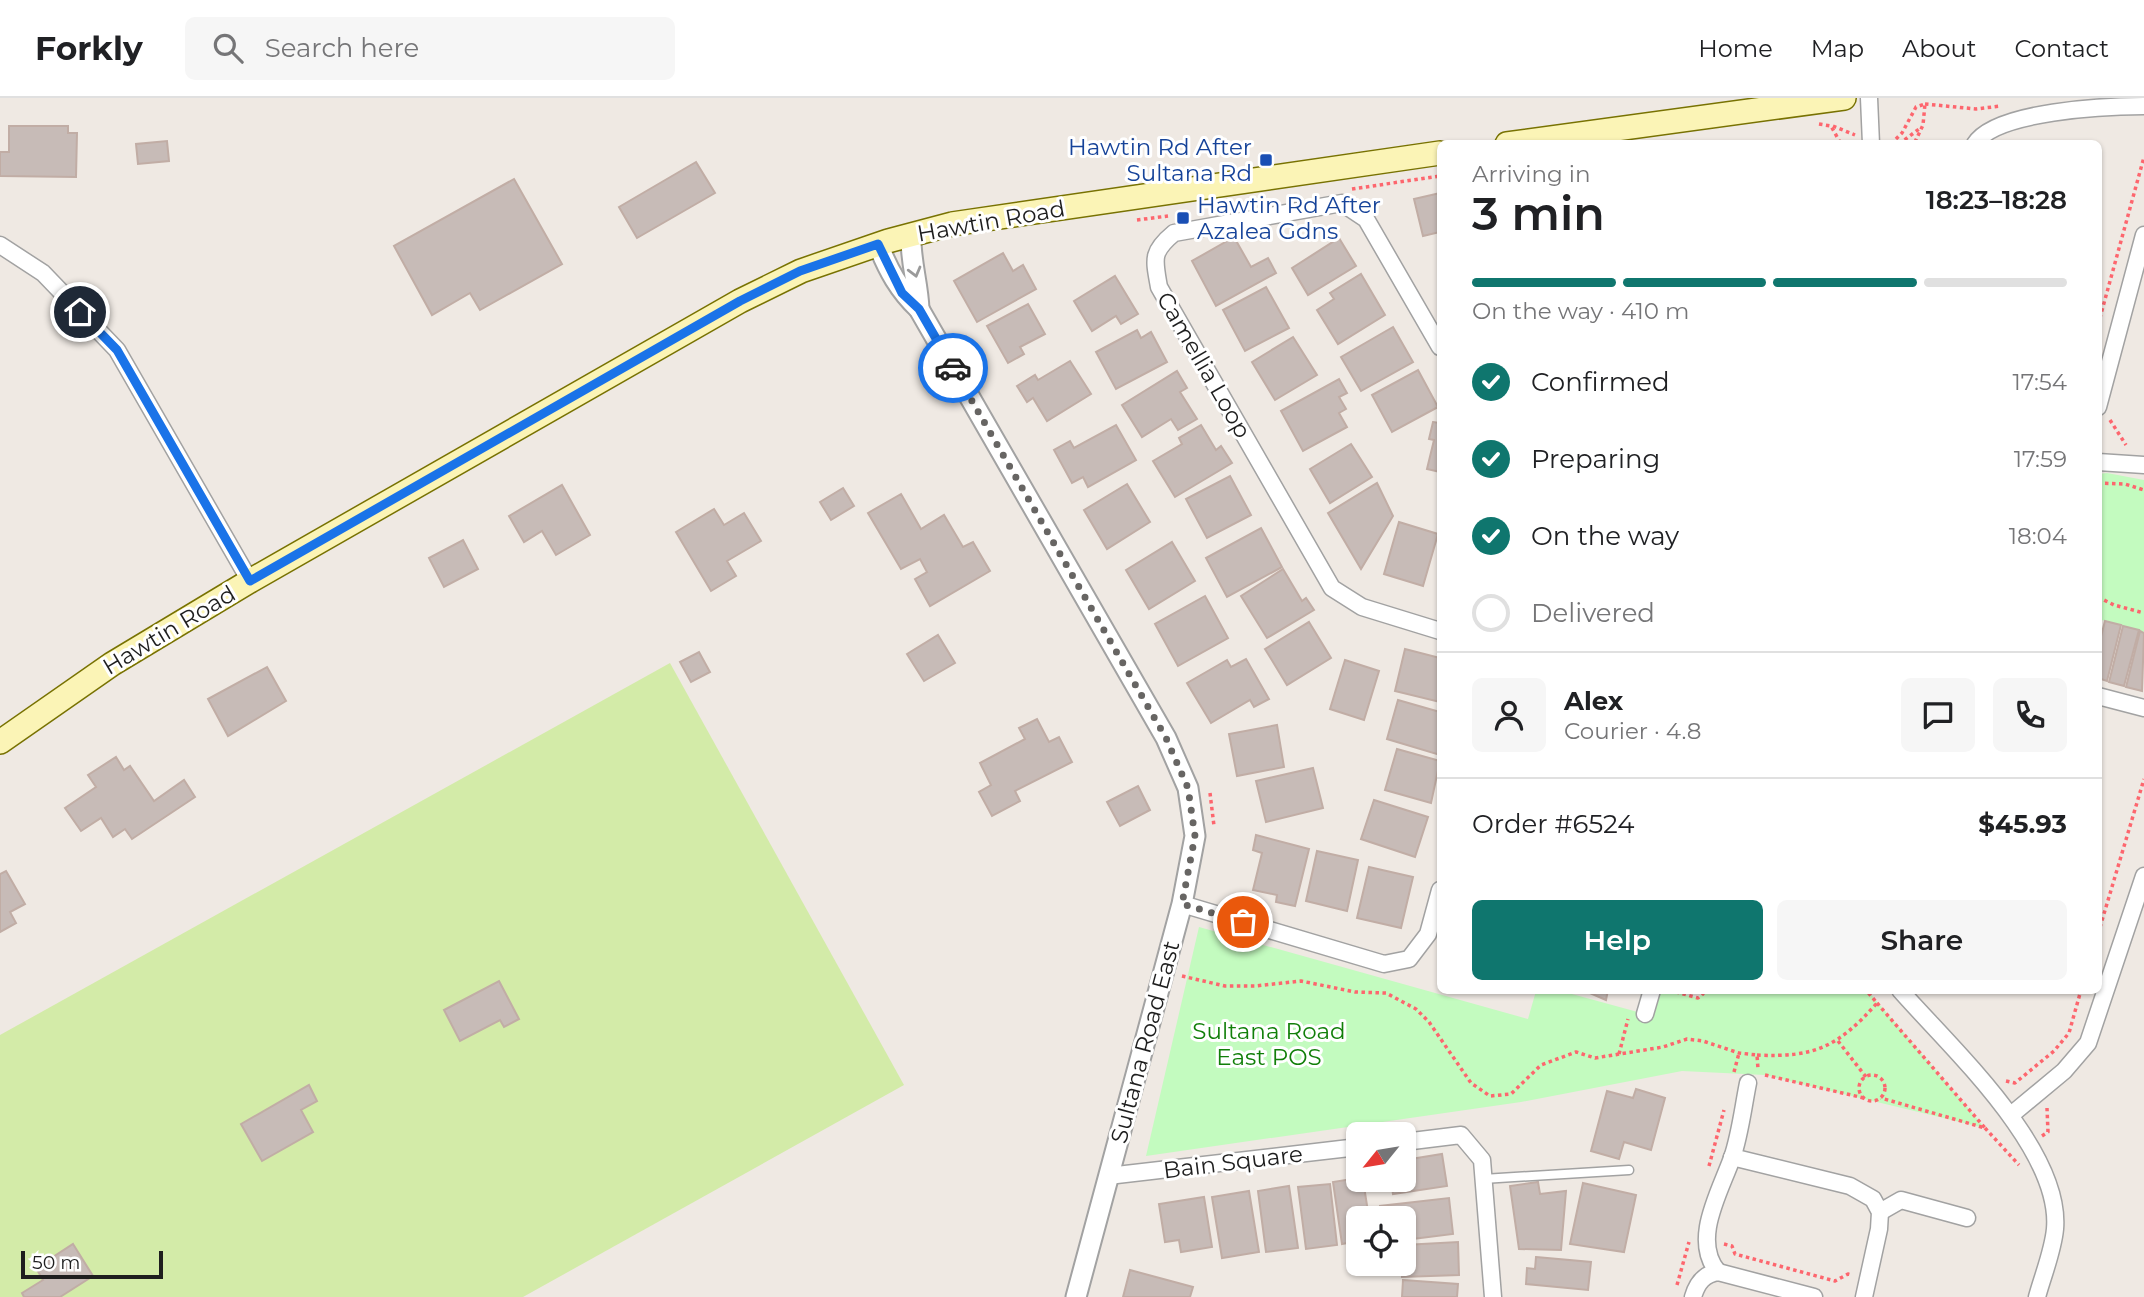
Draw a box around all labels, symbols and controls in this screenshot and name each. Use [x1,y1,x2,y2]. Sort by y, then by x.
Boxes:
search box [185,17,675,80]
text: Forkly [35,28,143,68]
icon: search [209,29,247,67]
text: Search here [265,32,419,64]
text: Home [1698,34,1773,63]
text: Map [1811,34,1864,63]
text: About [1902,34,1976,63]
text: Contact [2014,34,2109,63]
place label: Hawtin Rd After Sultana Rd [1068,133,1252,187]
marker: Hawtin Rd After Sultana Rd [1258,152,1274,168]
text: Arriving in [1472,160,1591,188]
text: 18:23–18:28 [1926,184,2067,216]
text: 3 min [1472,185,1605,242]
place label: Hawtin Rd After Azalea Gdns [1197,191,1381,245]
street label: Hawtin Road [915,194,1067,248]
marker: Hawtin Rd After Azalea Gdns [1175,210,1191,226]
one-way arrow [907,265,921,277]
pin [50,282,110,342]
street label: Camellia Loop [1151,287,1257,443]
icon: home [61,293,99,331]
text: On the way · 410 m [1472,297,1689,325]
courier [918,333,988,403]
icon: car [934,349,972,387]
icon: check [1472,363,1510,401]
text: Confirmed [1531,366,1670,398]
text: 17:54 [2013,368,2067,396]
icon: check [1472,440,1510,478]
text: Preparing [1531,443,1660,475]
text: 17:59 [2014,445,2067,473]
icon: check [1472,517,1510,555]
text: On the way [1531,520,1679,552]
text: 18:04 [2009,522,2067,550]
street label: Hawtin Road [98,579,240,681]
text: Delivered [1531,597,1655,629]
button: person [1472,678,1546,752]
button: chat [1901,678,1975,752]
button: phone [1993,678,2067,752]
text: Alex [1564,685,1623,717]
text: Courier · 4.8 [1564,717,1701,745]
text: Order #6524 [1472,808,1634,840]
text: $45.93 [1978,808,2067,840]
pin [1213,892,1273,952]
button: Help [1472,900,1763,980]
button: Share [1777,900,2067,980]
icon: bag [1224,903,1262,941]
street label: Sultana Road East [1104,938,1186,1146]
park label: Sultana Road East POS [1192,1017,1346,1071]
north arrow [1346,1122,1416,1192]
map controls [1346,1122,1416,1276]
street label: Bain Square [1162,1140,1304,1184]
button: locate [1346,1206,1416,1276]
scale bar [21,1248,163,1280]
text: 50 m [32,1251,80,1274]

